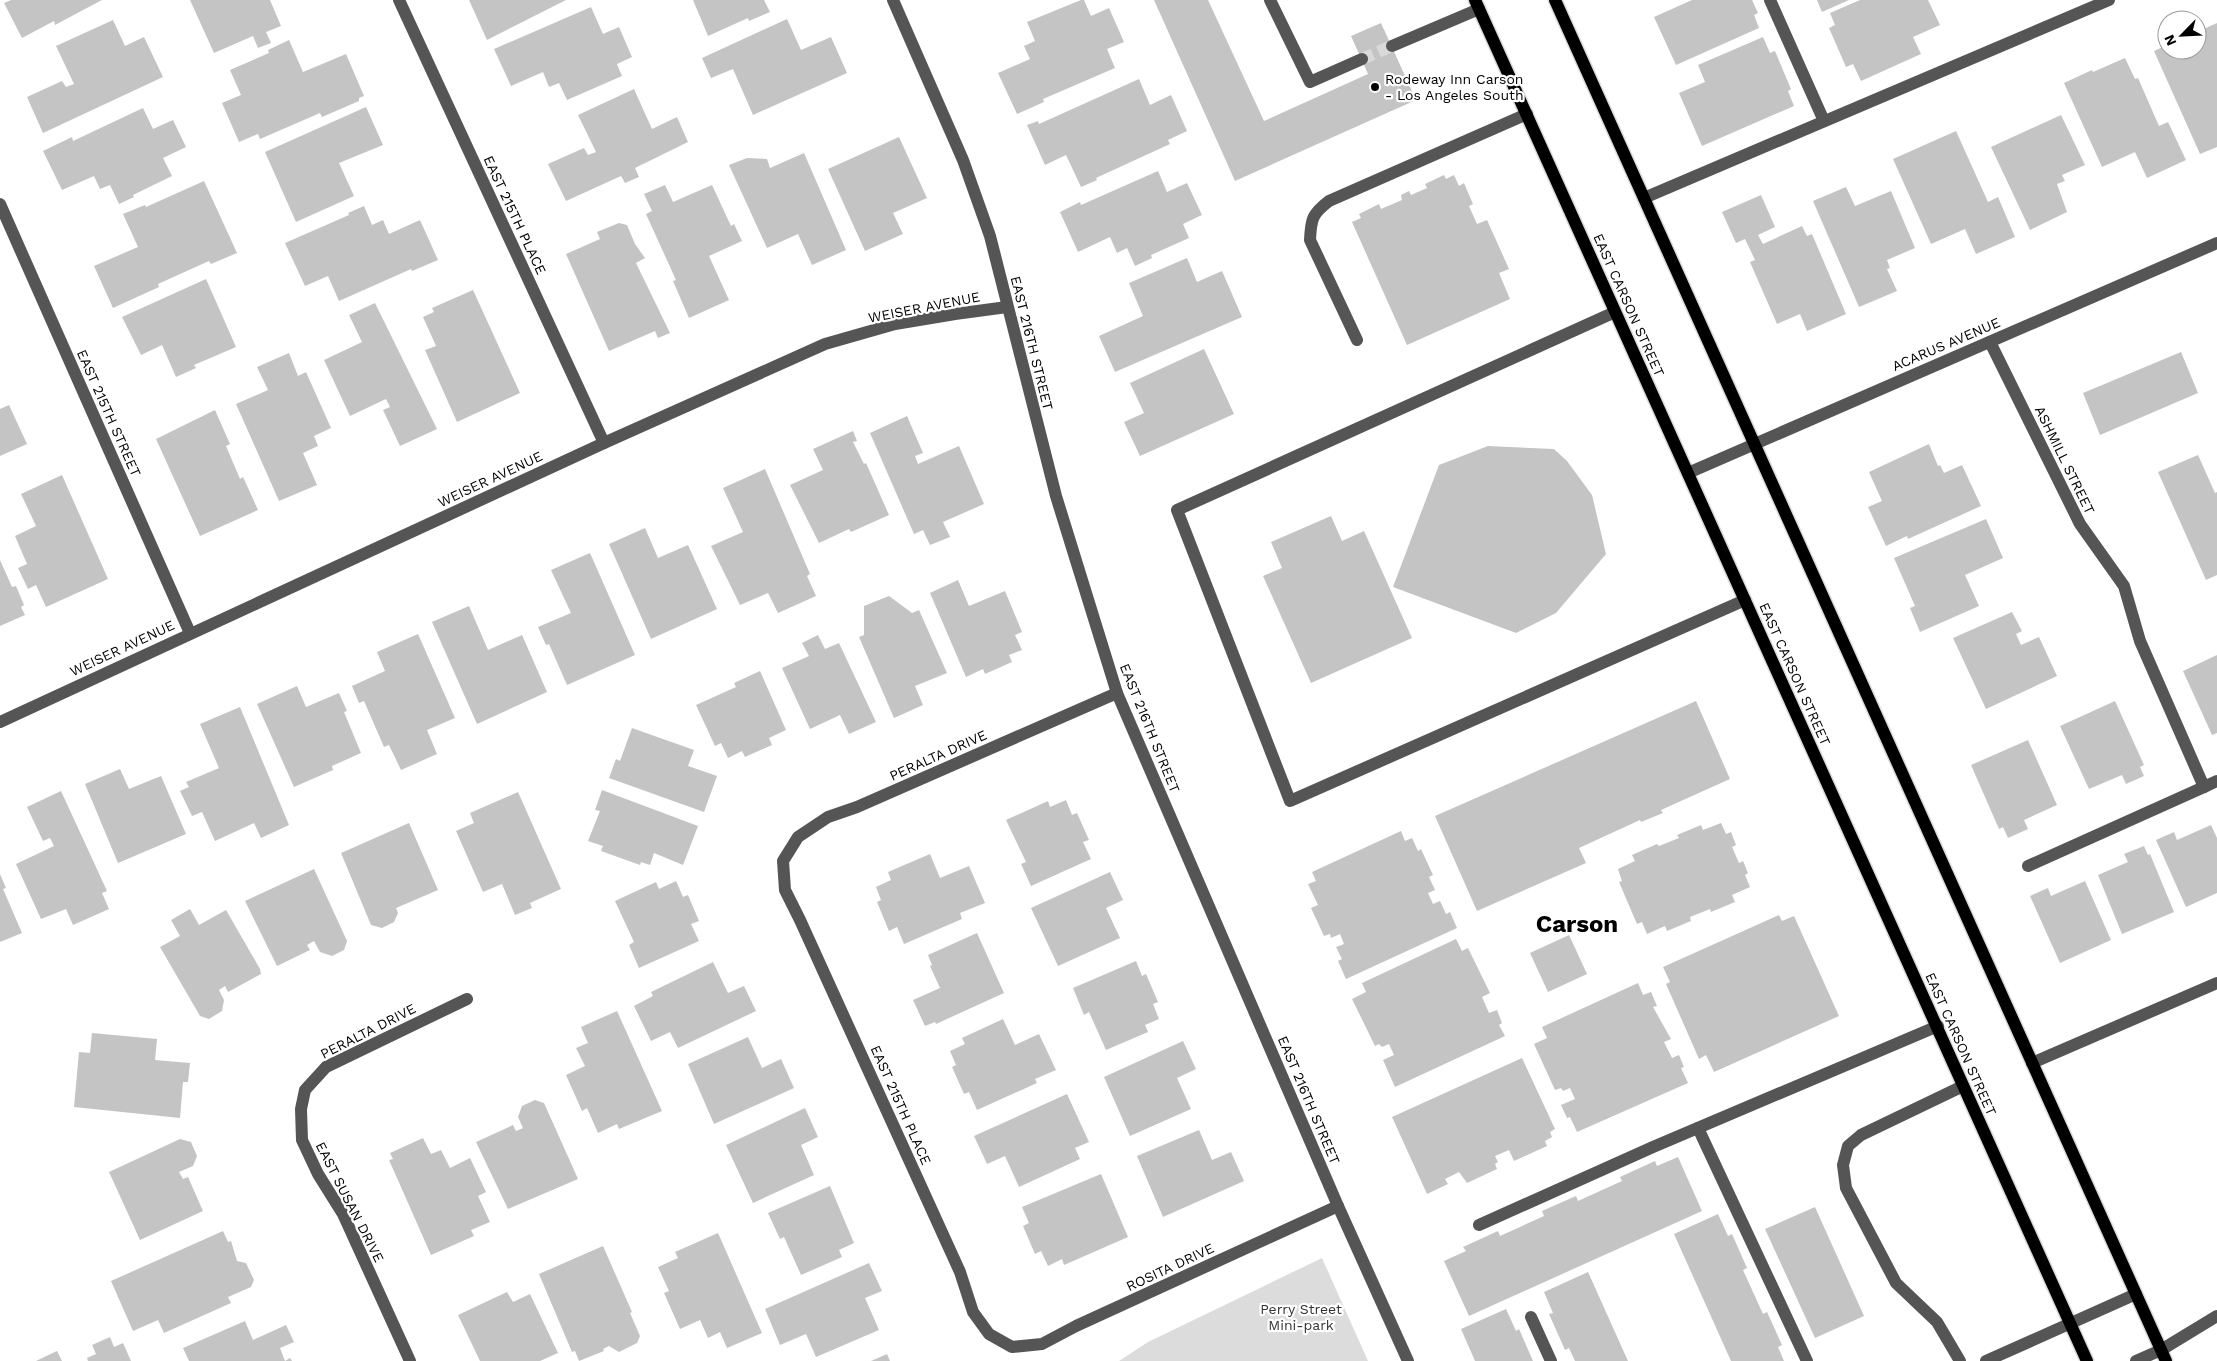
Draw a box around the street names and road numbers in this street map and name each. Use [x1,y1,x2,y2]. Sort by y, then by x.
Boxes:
street label: EAST 215TH PLACE [480,153,550,277]
street label: EAST CARSON STREET [1590,231,1668,379]
street label: EAST 216TH STREET [1008,274,1057,412]
street label: WEISER AVENUE [867,288,981,326]
street label: ACARUS AVENUE [1890,314,2002,374]
street label: EAST 215TH STREET [74,347,144,479]
street label: ASHMILL STREET [2032,403,2098,517]
street label: WEISER AVENUE [435,448,545,510]
street label: EAST CARSON STREET [1756,600,1834,748]
street label: WEISER AVENUE [67,617,177,679]
street label: EAST 216TH STREET [1117,661,1183,795]
street label: PERALTA DRIVE [887,726,989,784]
street label: EAST CARSON STREET [1922,970,2000,1118]
street label: PERALTA DRIVE [318,1000,418,1062]
street label: EAST 216TH STREET [1275,1033,1343,1167]
street label: EAST 215TH PLACE [867,1043,935,1167]
street label: EAST SUSAN DRIVE [313,1139,387,1265]
street label: ROSITA DRIVE [1124,1240,1216,1294]

